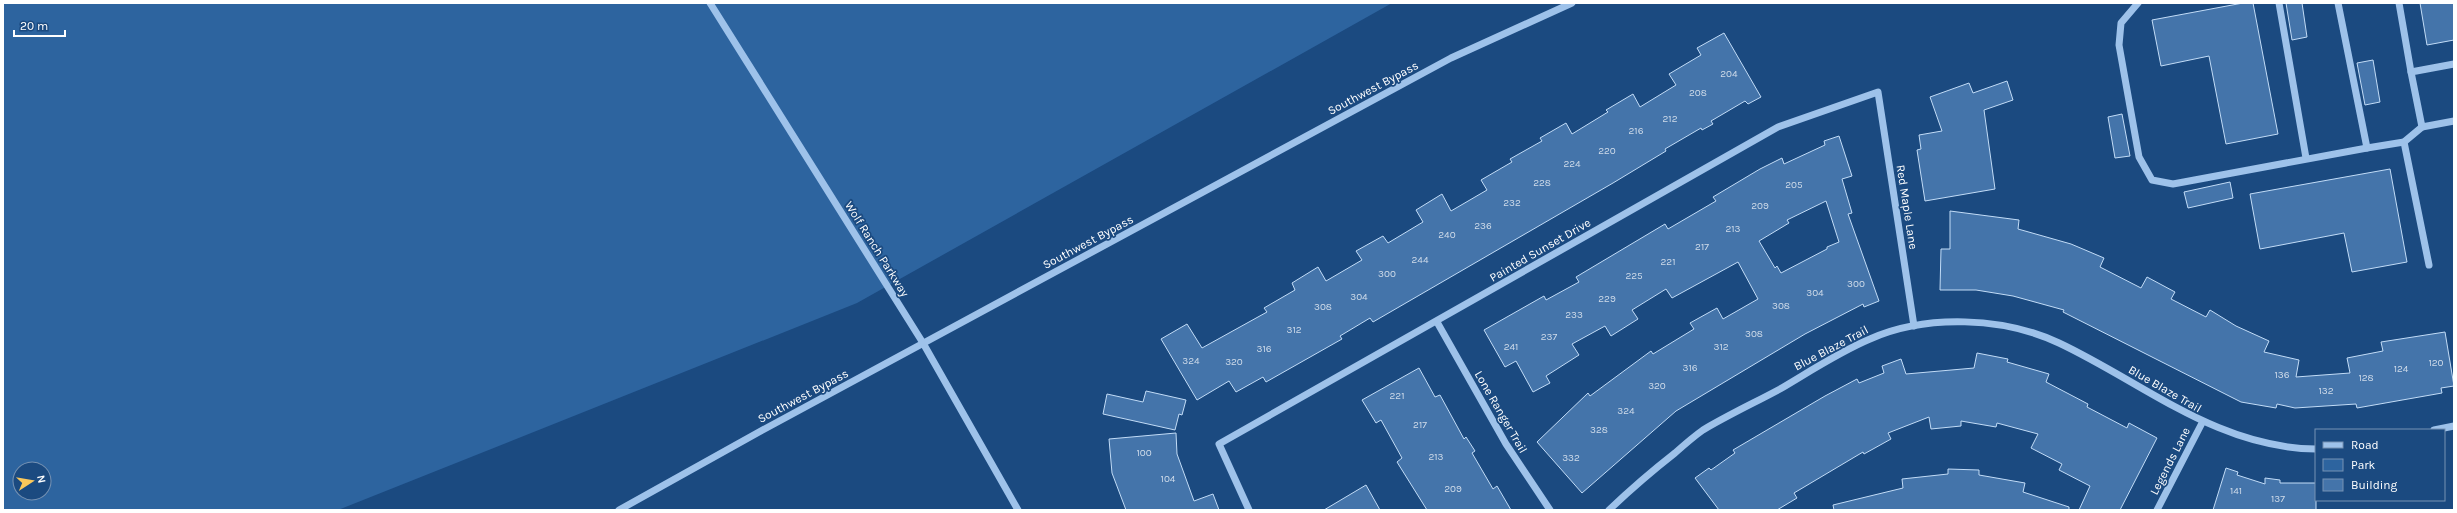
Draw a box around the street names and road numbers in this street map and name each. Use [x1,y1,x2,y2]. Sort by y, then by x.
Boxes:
street label: Southwest Bypass [1325,58,1421,118]
street label: Red Maple Lane [1893,164,1921,250]
street label: Wolf Ranch Parkway [842,199,912,300]
street label: Southwest Bypass [1040,212,1136,272]
street label: Painted Sunset Drive [1487,215,1593,285]
street label: Blue Blaze Trail [1791,323,1871,373]
street label: Blue Blaze Trail [2126,362,2204,416]
street label: Southwest Bypass [755,366,851,426]
street label: Lone Ranger Trail [1472,368,1530,456]
street label: Legends Lane [2147,425,2193,497]

